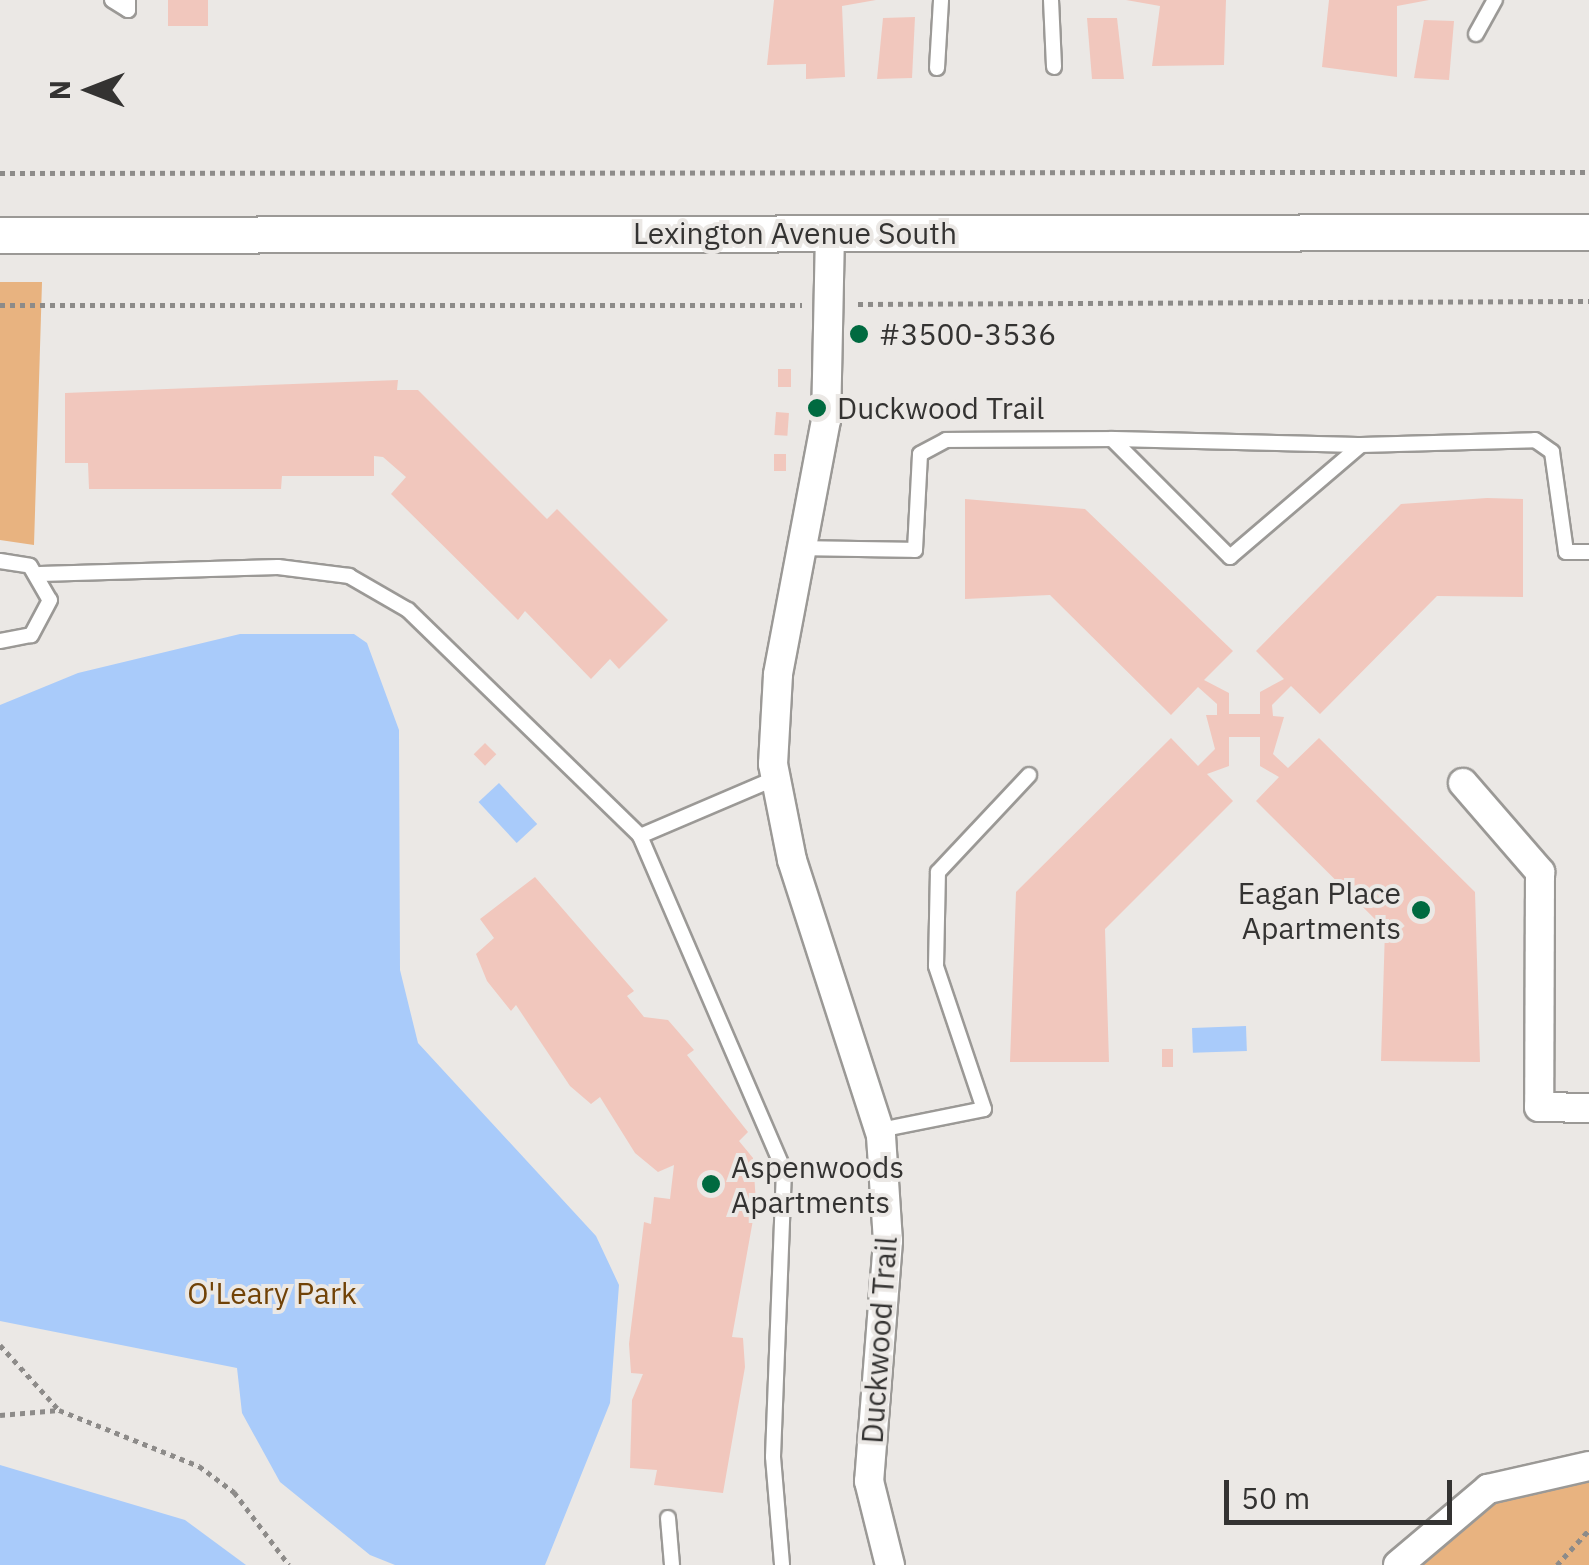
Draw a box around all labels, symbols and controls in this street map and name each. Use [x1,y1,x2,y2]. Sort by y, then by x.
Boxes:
north arrow [40,40,140,140]
text: N [41,80,78,100]
street label: Lexington Avenue South [633,215,957,251]
place label: #3500-3536 [879,316,1056,352]
marker: #3500-3536 [848,323,870,345]
place label: Duckwood Trail [837,390,1044,426]
marker: Duckwood Trail [806,397,828,419]
place label: Eagan Place Apartments [1238,875,1401,946]
marker: Eagan Place Apartments [1410,899,1432,921]
place label: Aspenwoods Apartments [731,1149,904,1220]
marker: Aspenwoods Apartments [700,1173,722,1195]
street label: Duckwood Trail [854,1235,904,1445]
park label: O'Leary Park [187,1275,357,1311]
scale bar [1229,1460,1456,1522]
text: 50 m [1241,1478,1310,1517]

